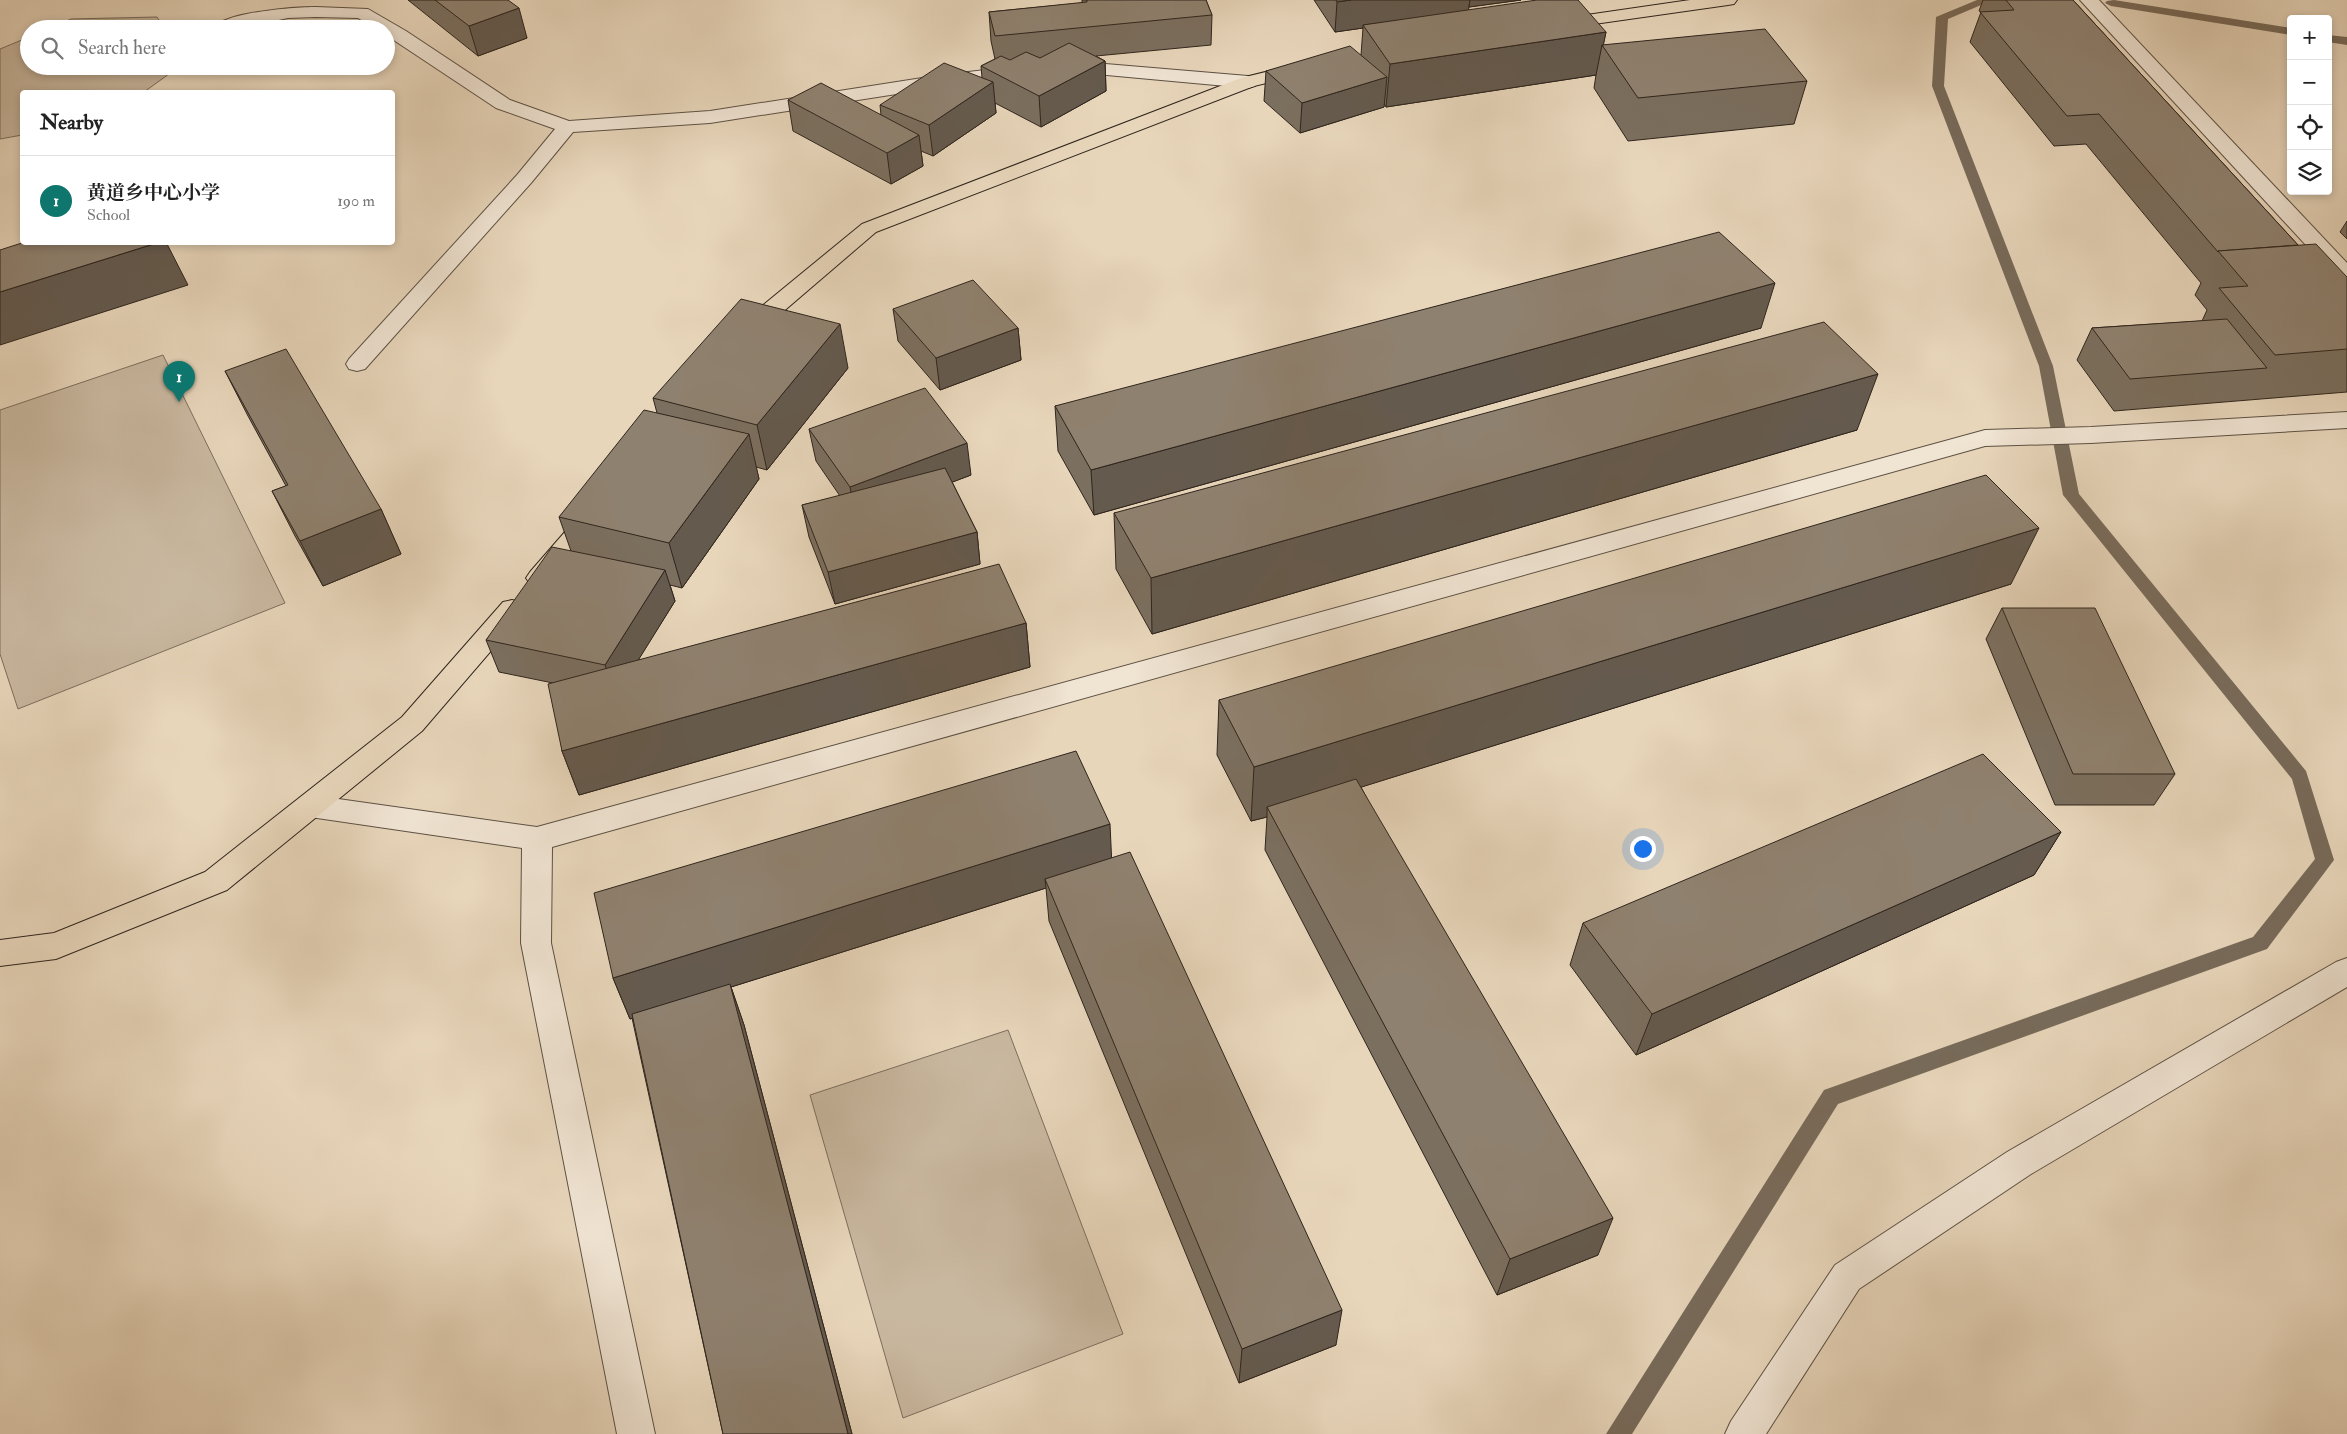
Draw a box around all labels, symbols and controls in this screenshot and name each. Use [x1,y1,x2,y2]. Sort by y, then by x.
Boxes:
map controls [2287,15,2332,195]
button: + [2287,15,2332,60]
search box [20,20,395,75]
icon: search [38,34,66,62]
text: Search here [78,36,166,60]
button: − [2287,60,2332,105]
button: locate [2287,105,2332,150]
text: Nearby [40,109,103,136]
button: layers [2287,150,2332,195]
text: 黄道乡中心小学 [87,181,220,205]
text: 1 [53,191,59,211]
text: 190 m [337,191,375,211]
text: School [87,205,130,225]
pin: 1 [163,361,195,402]
your location [1630,836,1656,862]

